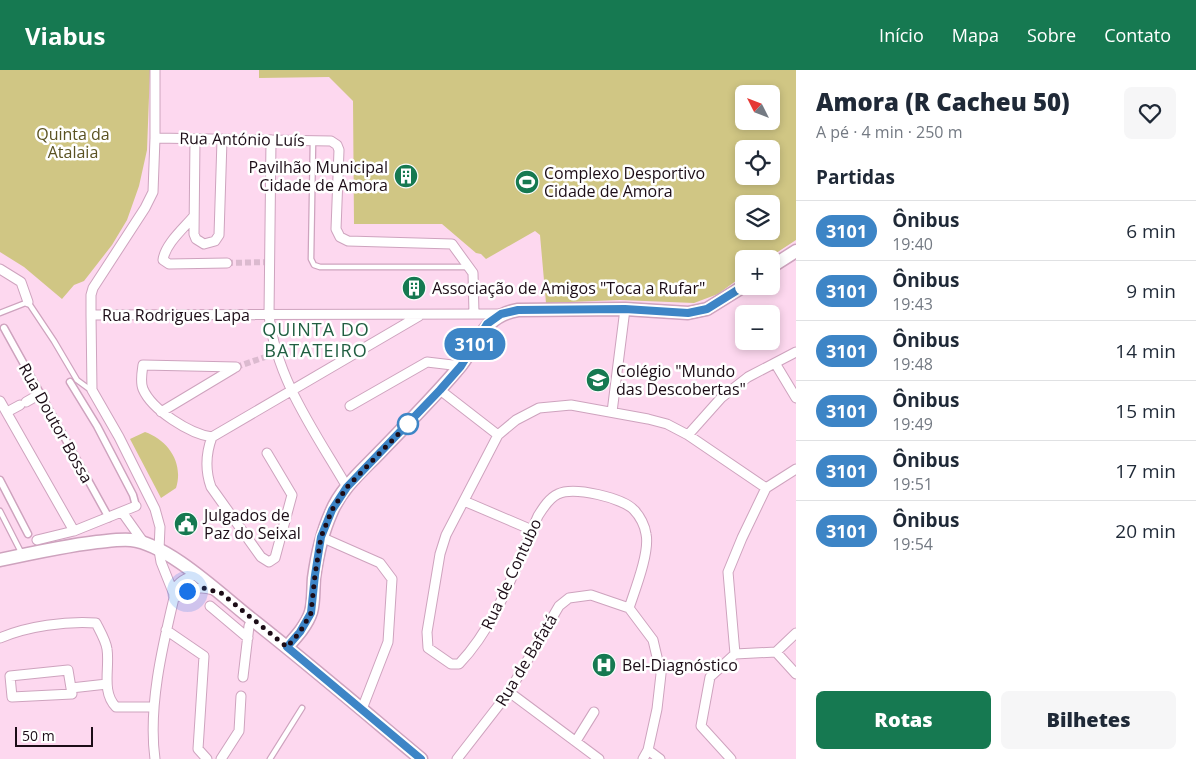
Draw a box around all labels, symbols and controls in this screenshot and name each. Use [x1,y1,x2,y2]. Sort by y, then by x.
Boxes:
text: Viabus [25,19,105,52]
text: Início [879,23,924,47]
text: Mapa [952,23,999,47]
text: Sobre [1027,23,1076,47]
text: Contato [1104,23,1171,47]
north arrow [735,85,780,130]
map controls [735,85,780,350]
text: Amora (R Cacheu 50) [816,85,1070,118]
button: heart [1124,87,1176,139]
text: A pé · 4 min · 250 m [816,121,962,143]
park label: Quinta da Atalaia [36,123,110,163]
street label: Rua António Luís [179,127,305,151]
button: locate [735,140,780,185]
place label: Pavilhão Municipal Cidade de Amora [248,156,388,196]
place label: Complexo Desportivo Cidade de Amora [544,162,705,202]
building icon: Pavilhão Municipal Cidade de Amora [393,163,419,189]
text: Partidas [816,164,895,190]
sports icon: Complexo Desportivo Cidade de Amora [514,169,540,195]
button: layers [735,195,780,240]
text: Ônibus [892,207,960,233]
text: 6 min [1126,218,1176,244]
text: 3101 [826,219,867,243]
text: 19:40 [892,233,933,255]
button: + [735,250,780,295]
text: Ônibus [892,267,960,293]
building icon: Associação de Amigos "Toca a Rufar" [401,275,427,301]
place label: Associação de Amigos "Toca a Rufar" [432,277,705,299]
text: 9 min [1126,278,1176,304]
text: 3101 [826,279,867,303]
text: 19:43 [892,293,933,315]
street label: Rua Rodrigues Lapa [102,304,250,326]
button: − [735,305,780,350]
district label: QUINTA DO BATATEIRO [262,317,370,362]
text: Ônibus [892,327,960,353]
line badge: 3101 [440,328,510,360]
text: 3101 [454,332,496,356]
text: 14 min [1115,338,1176,364]
text: 3101 [826,339,867,363]
text: 19:48 [892,353,933,375]
street label: Rua Doutor Bossa [14,359,98,487]
place label: Colégio "Mundo das Descobertas" [616,360,746,400]
school or university icon: Colégio "Mundo das Descobertas" [585,367,611,393]
text: Ônibus [892,387,960,413]
text: 15 min [1115,398,1176,424]
text: 3101 [826,399,867,423]
unlabelled marker [397,413,419,435]
text: 19:49 [892,413,933,435]
text: Ônibus [892,447,960,473]
text: 17 min [1115,458,1176,484]
text: 3101 [826,459,867,483]
text: 19:51 [892,473,933,495]
place label: Julgados de Paz do Seixal [202,504,301,544]
text: Ônibus [892,507,960,533]
public building icon: Julgados de Paz do Seixal [173,511,199,537]
street label: Rua de Contubo [476,515,546,633]
text: 20 min [1115,518,1176,544]
text: 3101 [826,519,867,543]
text: 19:54 [892,533,933,555]
your location [175,579,200,604]
street label: Rua de Bafatá [490,610,562,710]
hospital icon: Bel-Diagnóstico [591,652,617,678]
place label: Bel-Diagnóstico [622,654,738,676]
button: Rotas [816,691,991,749]
button: Bilhetes [1001,691,1176,749]
scale bar [15,724,92,747]
text: 50 m [22,726,55,745]

